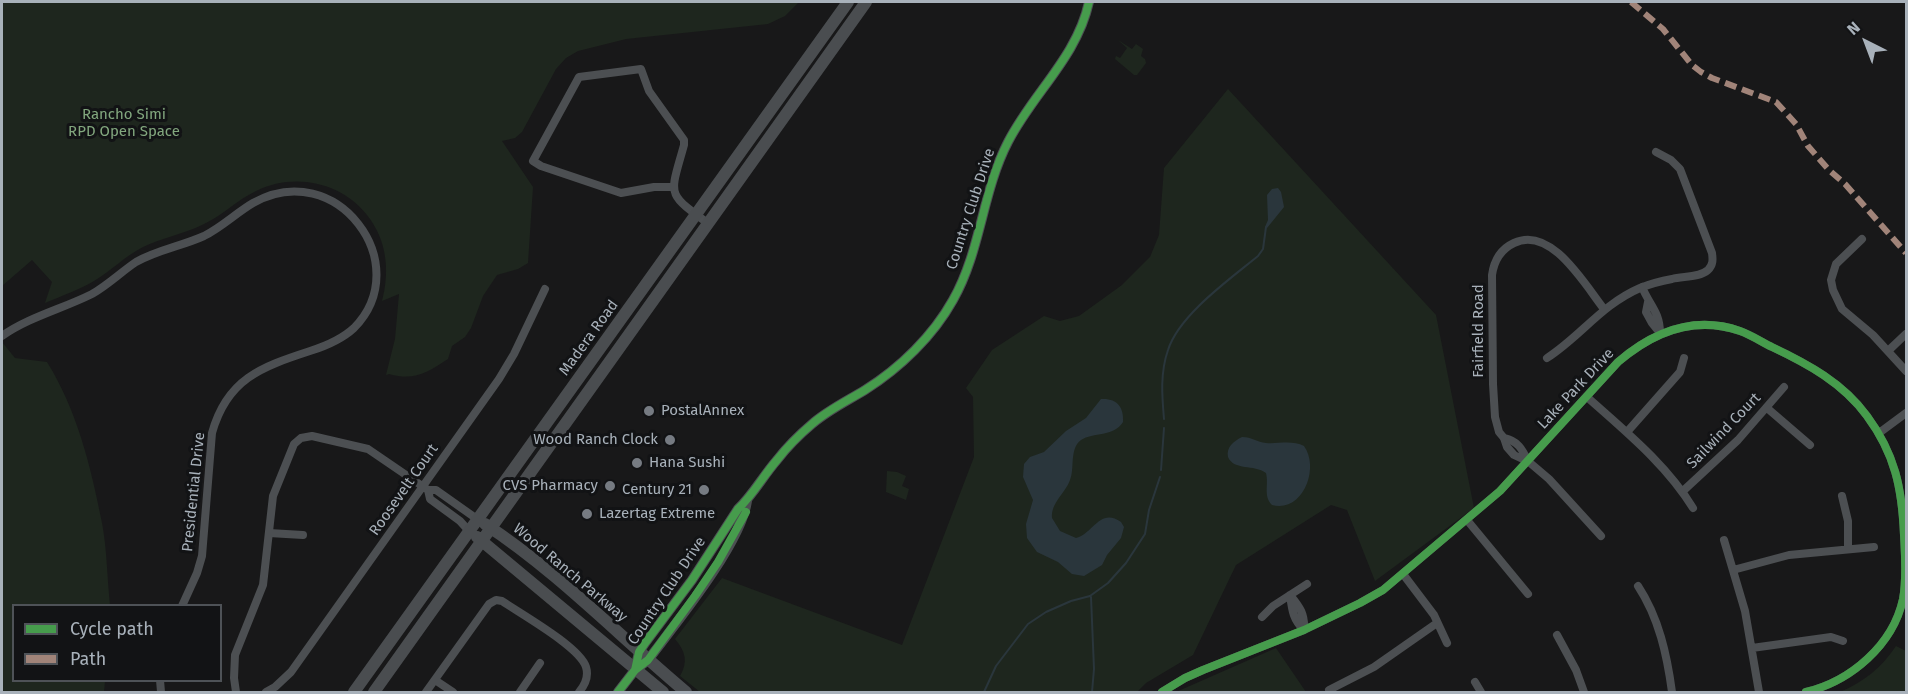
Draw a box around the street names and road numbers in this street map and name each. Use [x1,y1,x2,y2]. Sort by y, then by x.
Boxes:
street label: Country Club Drive [943,146,999,272]
street label: Fairfield Road [1470,284,1488,378]
street label: Madera Road [556,297,622,379]
street label: Lake Park Drive [1534,345,1618,433]
street label: Sailwind Court [1683,389,1765,473]
street label: Presidential Drive [179,431,209,553]
street label: Roosevelt Court [366,441,442,539]
street label: Wood Ranch Parkway [509,520,631,626]
street label: Country Club Drive [624,534,710,648]

